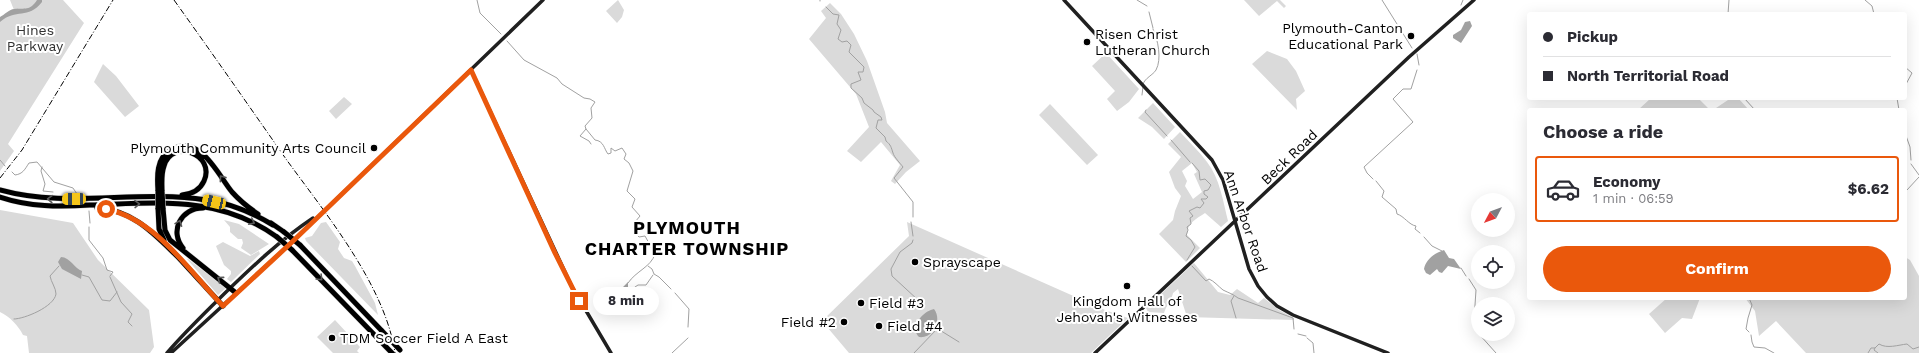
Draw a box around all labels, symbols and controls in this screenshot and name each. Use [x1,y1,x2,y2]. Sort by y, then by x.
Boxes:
place label: Plymouth-Canton Educational Park [1282,20,1403,52]
park label: Hines Parkway [7,22,64,54]
place label: Risen Christ Lutheran Church [1095,26,1210,58]
text: Pickup [1567,28,1618,46]
marker: Plymouth-Canton Educational Park [1406,31,1416,41]
marker: Risen Christ Lutheran Church [1082,37,1092,47]
text: North Territorial Road [1567,67,1729,85]
text: Choose a ride [1543,121,1663,142]
street label: Beck Road [1258,126,1320,188]
place label: Plymouth Community Arts Council [130,140,367,156]
marker: Plymouth Community Arts Council [369,143,379,153]
street label: Ann Arbor Road [1221,168,1271,274]
icon: car [1545,171,1581,207]
text: Economy [1593,173,1660,191]
one-way arrow [219,175,226,182]
text: $6.62 [1848,180,1889,198]
text: 1 min · 06:59 [1593,191,1674,206]
car [62,193,86,205]
car [201,193,227,211]
north arrow [1471,193,1515,237]
map controls [1471,193,1515,341]
one-way arrow [46,195,52,203]
one-way arrow [134,199,140,208]
route start [97,200,115,218]
one-way arrow [248,217,255,225]
district label: PLYMOUTH CHARTER TOWNSHIP [585,217,789,259]
one-way arrow [175,220,183,227]
button: locate [1471,245,1515,289]
button: Confirm [1543,246,1891,292]
place label: Sprayscape [923,254,1001,270]
marker: Sprayscape [910,257,920,267]
one-way arrow [315,273,323,281]
one-way arrow [217,276,224,283]
marker: Kingdom Hall of Jehovah's Witnesses [1122,281,1132,291]
callout: 8 min [593,287,659,315]
route end [570,292,588,310]
text: 8 min [608,293,644,308]
place label: Kingdom Hall of Jehovah's Witnesses [1056,293,1198,325]
place label: Field #3 [869,295,924,311]
button: layers [1471,297,1515,341]
marker: Field #3 [856,298,866,308]
place label: Field #2 [781,314,836,330]
marker: Field #2 [839,317,849,327]
place label: Field #4 [887,318,943,334]
marker: Field #4 [874,321,884,331]
place label: TDM Soccer Field A East [340,330,508,346]
marker: TDM Soccer Field A East [327,333,337,343]

